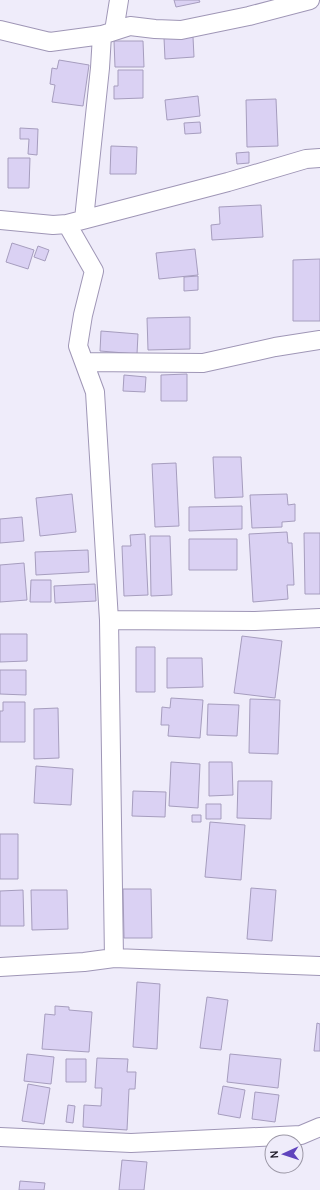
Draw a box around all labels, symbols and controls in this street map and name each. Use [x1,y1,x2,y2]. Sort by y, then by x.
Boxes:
north arrow [264,1134,304,1174]
text: N [268,1150,282,1159]

